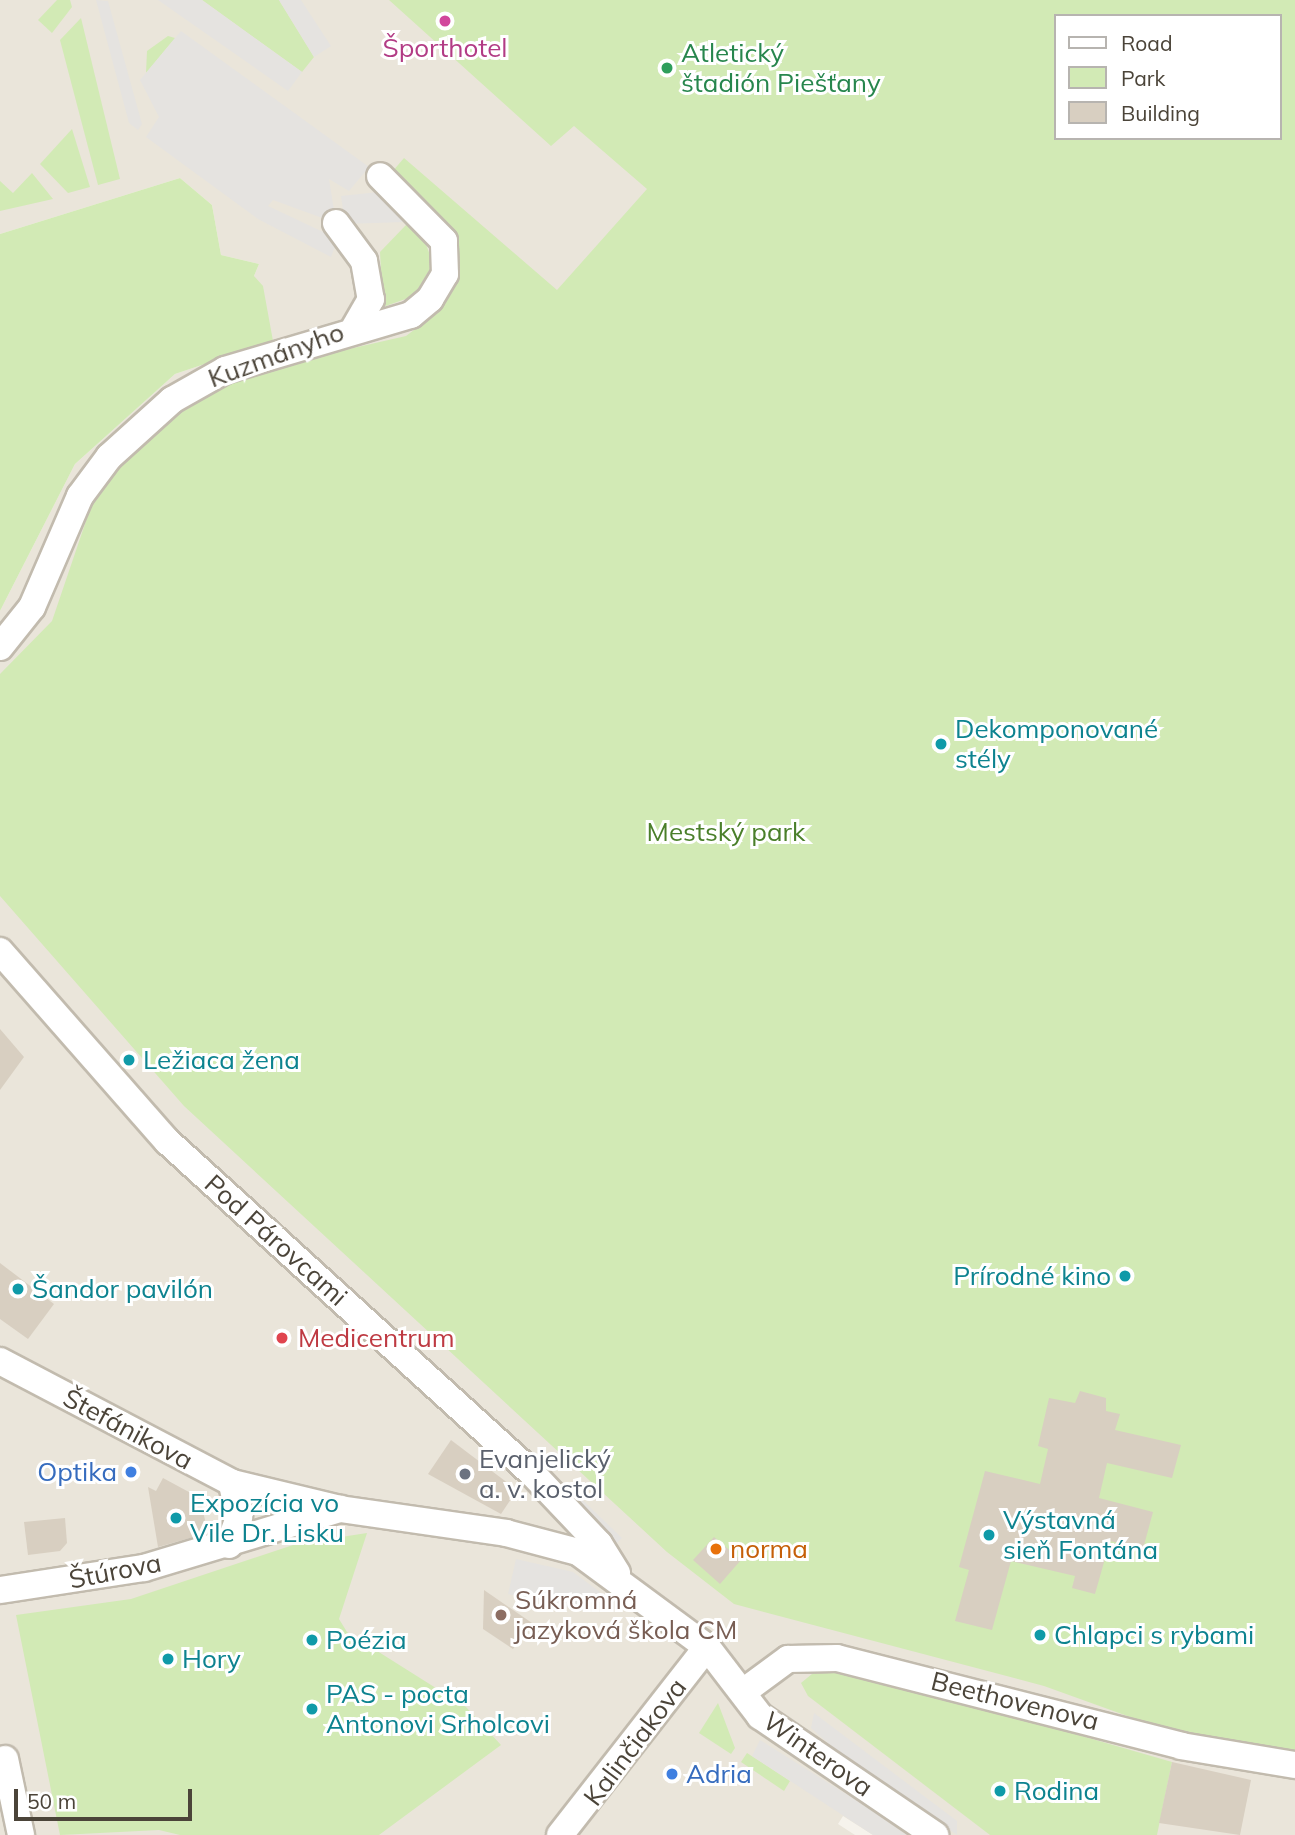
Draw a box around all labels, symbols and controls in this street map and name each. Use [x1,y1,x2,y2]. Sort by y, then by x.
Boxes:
marker: Športhotel [437,13,453,29]
legend [1054,14,1281,140]
text: Road [1121,30,1172,56]
place label: Športhotel [382,32,508,64]
place label: Atletický štadión Piešťany [681,37,881,98]
marker: Atletický štadión Piešťany [659,60,675,76]
text: Park [1121,65,1165,91]
text: Building [1121,100,1200,126]
street label: Kuzmányho [204,316,348,394]
place label: Dekomponované stély [955,713,1158,774]
marker: Dekomponované stély [933,736,949,752]
park label: Mestský park [647,816,805,848]
place label: Ležiaca žena [143,1044,300,1076]
marker: Ležiaca žena [121,1052,137,1068]
street label: Pod Párovcami [198,1168,354,1312]
place label: Prírodné kino [953,1260,1111,1292]
marker: Prírodné kino [1117,1268,1133,1284]
place label: Šandor pavilón [32,1273,213,1305]
marker: Šandor pavilón [10,1281,26,1297]
place label: Medicentrum [298,1322,455,1354]
marker: Medicentrum [272,1328,292,1348]
street label: Štefánikova [58,1382,198,1476]
place label: Evanjelický a. v. kostol [479,1443,611,1504]
place label: Optika [37,1456,117,1488]
marker: Optika [123,1464,139,1480]
marker: Evanjelický a. v. kostol [457,1466,473,1482]
place label: Expozícia vo Vile Dr. Lisku [190,1487,344,1548]
place label: Výstavná sieň Fontána [1003,1504,1158,1566]
marker: Expozícia vo Vile Dr. Lisku [168,1510,184,1526]
marker: Výstavná sieň Fontána [981,1527,997,1543]
place label: norma [730,1533,808,1565]
marker: norma [708,1541,724,1557]
street label: Štúrova [66,1547,164,1595]
place label: Súkromná jazyková škola CM [515,1584,737,1646]
marker: Súkromná jazyková škola CM [493,1607,509,1623]
place label: Chlapci s rybami [1054,1619,1254,1651]
place label: Poézia [326,1624,407,1656]
marker: Chlapci s rybami [1032,1627,1048,1643]
marker: Poézia [304,1632,320,1648]
place label: Hory [182,1643,241,1675]
marker: Hory [160,1651,176,1667]
street label: Beethovenova [928,1665,1102,1737]
street label: Kalinčiakova [577,1672,693,1812]
place label: PAS - pocta Antonovi Srholcovi [326,1678,550,1740]
marker: PAS - pocta Antonovi Srholcovi [304,1701,320,1717]
street label: Winterova [757,1705,879,1803]
place label: Adria [686,1758,752,1790]
marker: Adria [664,1766,680,1782]
place label: Rodina [1014,1775,1099,1807]
scale bar [18,1776,196,1820]
marker: Rodina [992,1783,1008,1799]
text: 50 m [27,1788,76,1814]

